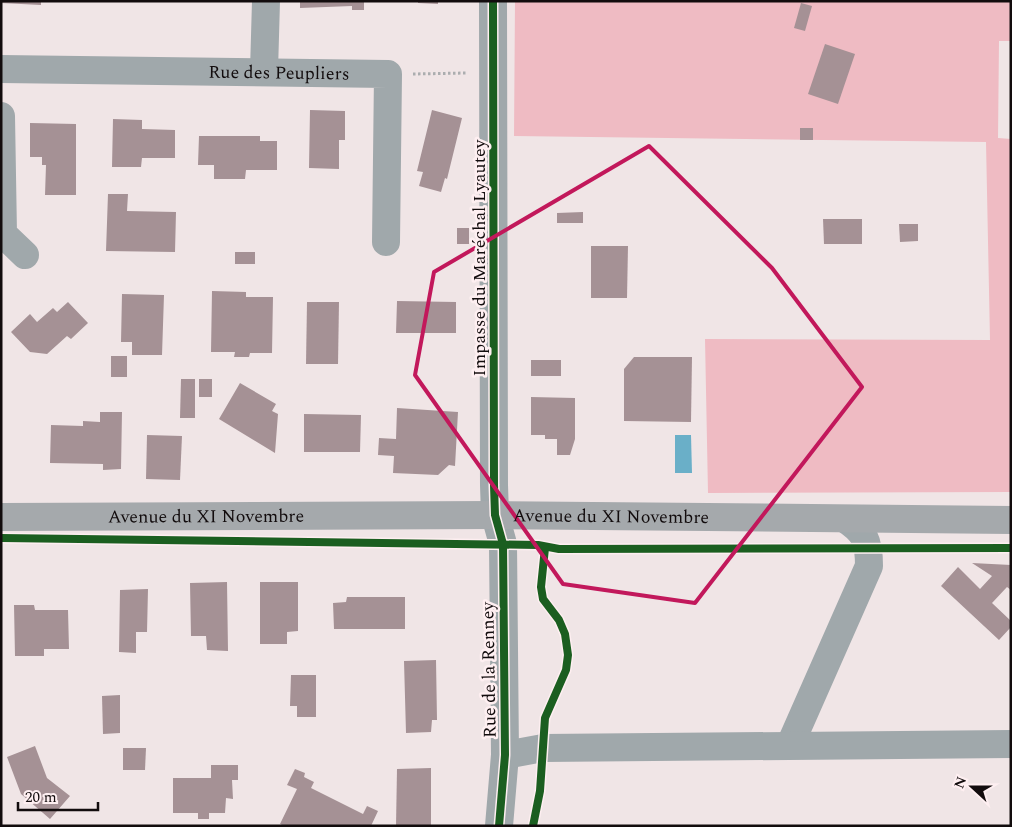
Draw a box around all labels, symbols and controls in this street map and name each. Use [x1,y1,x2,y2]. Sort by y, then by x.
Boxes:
street label: Rue des Peupliers [208,58,350,87]
street label: Impasse du Maréchal Lyautey [466,138,493,376]
street label: Avenue du XI Novembre [108,502,304,530]
street label: Avenue du XI Novembre [513,502,709,531]
street label: Rue de la Renney [474,600,504,738]
north arrow [947,762,997,812]
text: N [948,773,972,792]
scale bar [18,780,98,812]
text: 20 m [25,786,57,809]

